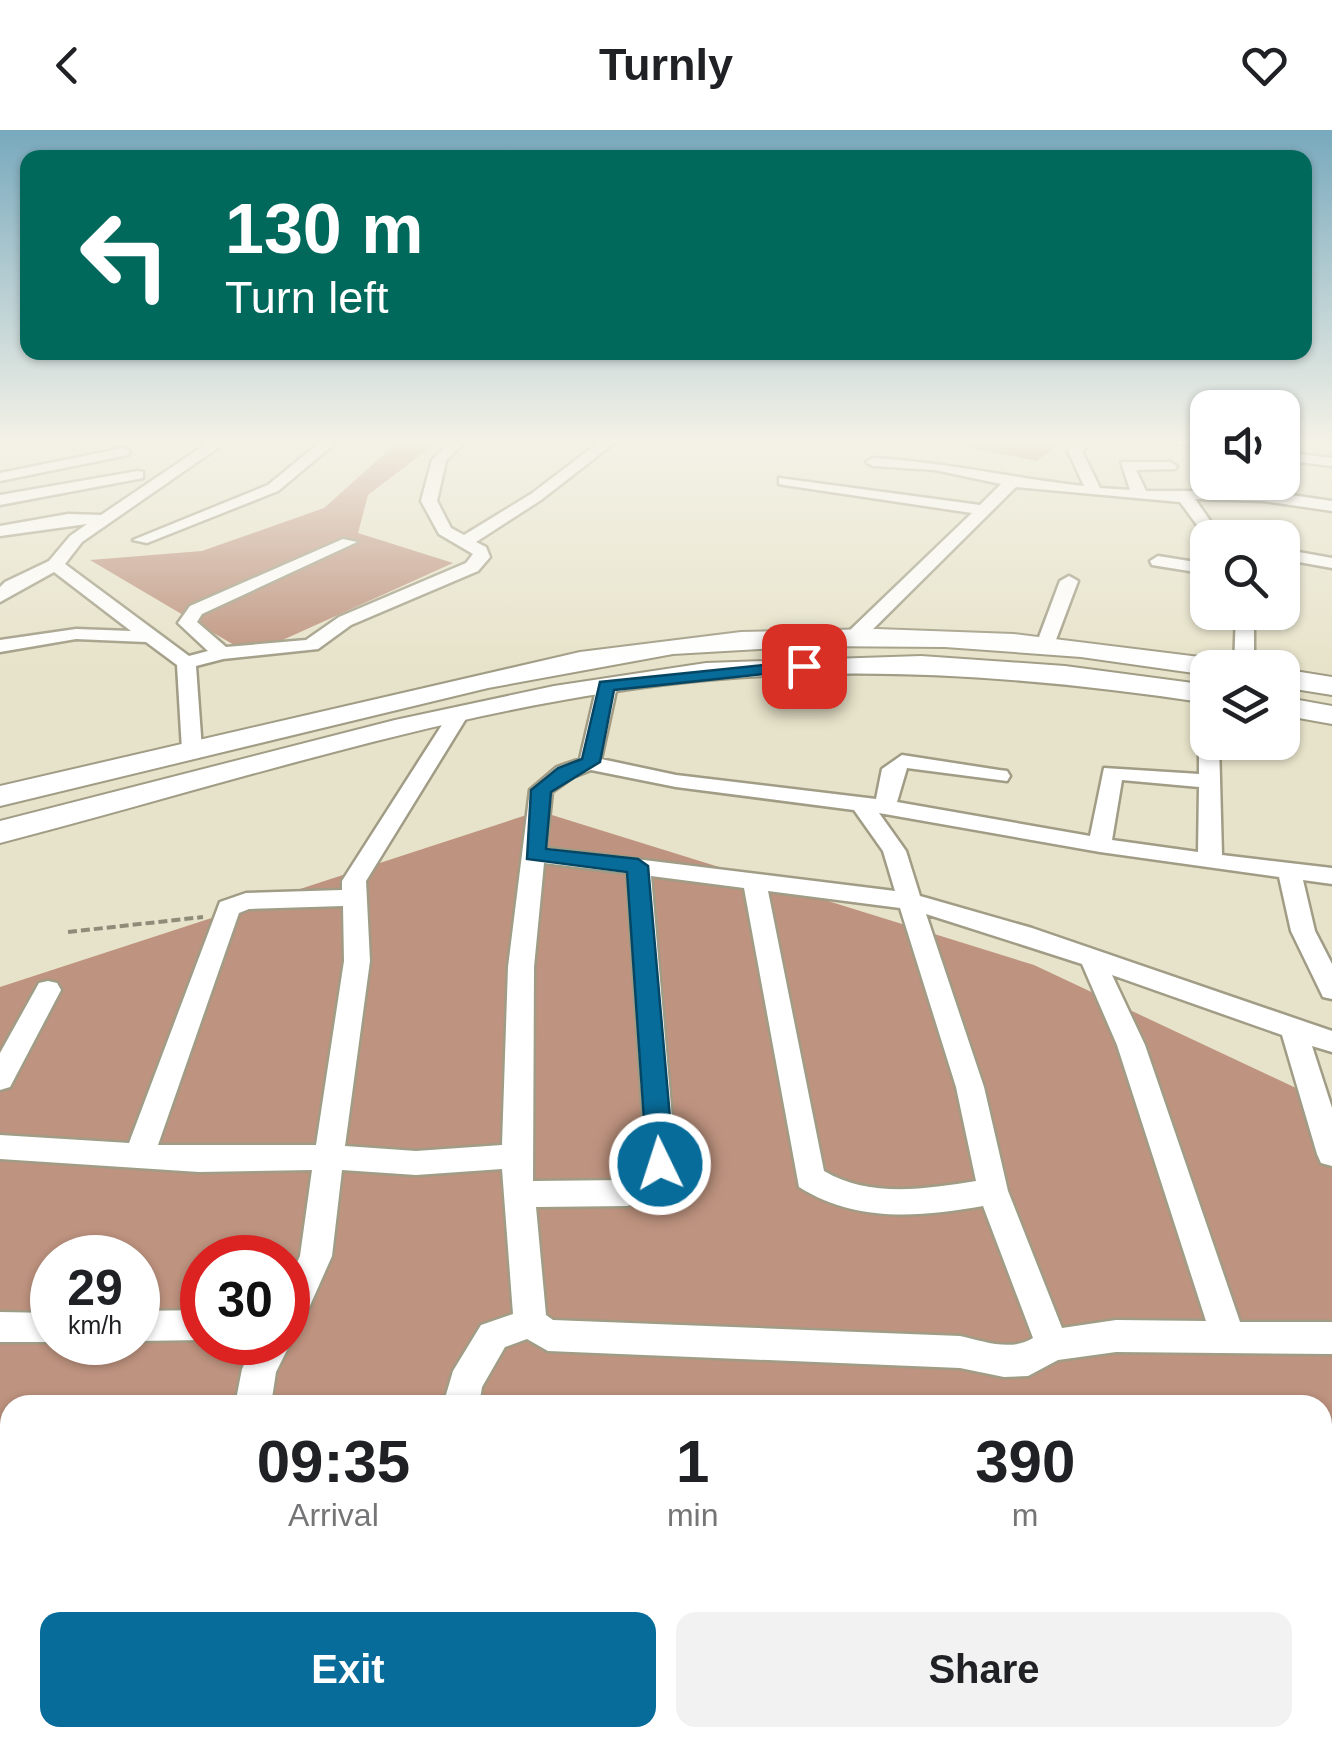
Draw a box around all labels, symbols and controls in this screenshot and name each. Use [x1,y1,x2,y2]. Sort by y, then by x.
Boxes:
icon: back [40,38,95,93]
icon: heart [1237,38,1292,93]
text: Turnly [599,39,733,90]
icon: left [60,190,190,320]
text: 130 m [225,190,423,268]
text: Turn left [225,272,388,323]
map controls [1190,390,1300,760]
button: sound [1190,390,1300,500]
button: search [1190,520,1300,630]
pin [762,624,847,709]
icon: arrive [777,639,832,694]
button: layers [1190,650,1300,760]
position arrow [608,1112,712,1216]
speed limit sign: 30 [180,1235,310,1365]
text: 29 [67,1260,123,1316]
text: km/h [68,1311,122,1339]
text: 09:35 [257,1428,410,1495]
text: 1 [676,1428,709,1495]
text: 390 [975,1428,1075,1495]
text: Arrival [288,1497,379,1533]
text: min [667,1497,718,1533]
text: m [1012,1497,1039,1533]
button: Exit [40,1612,656,1727]
button: Share [676,1612,1292,1727]

